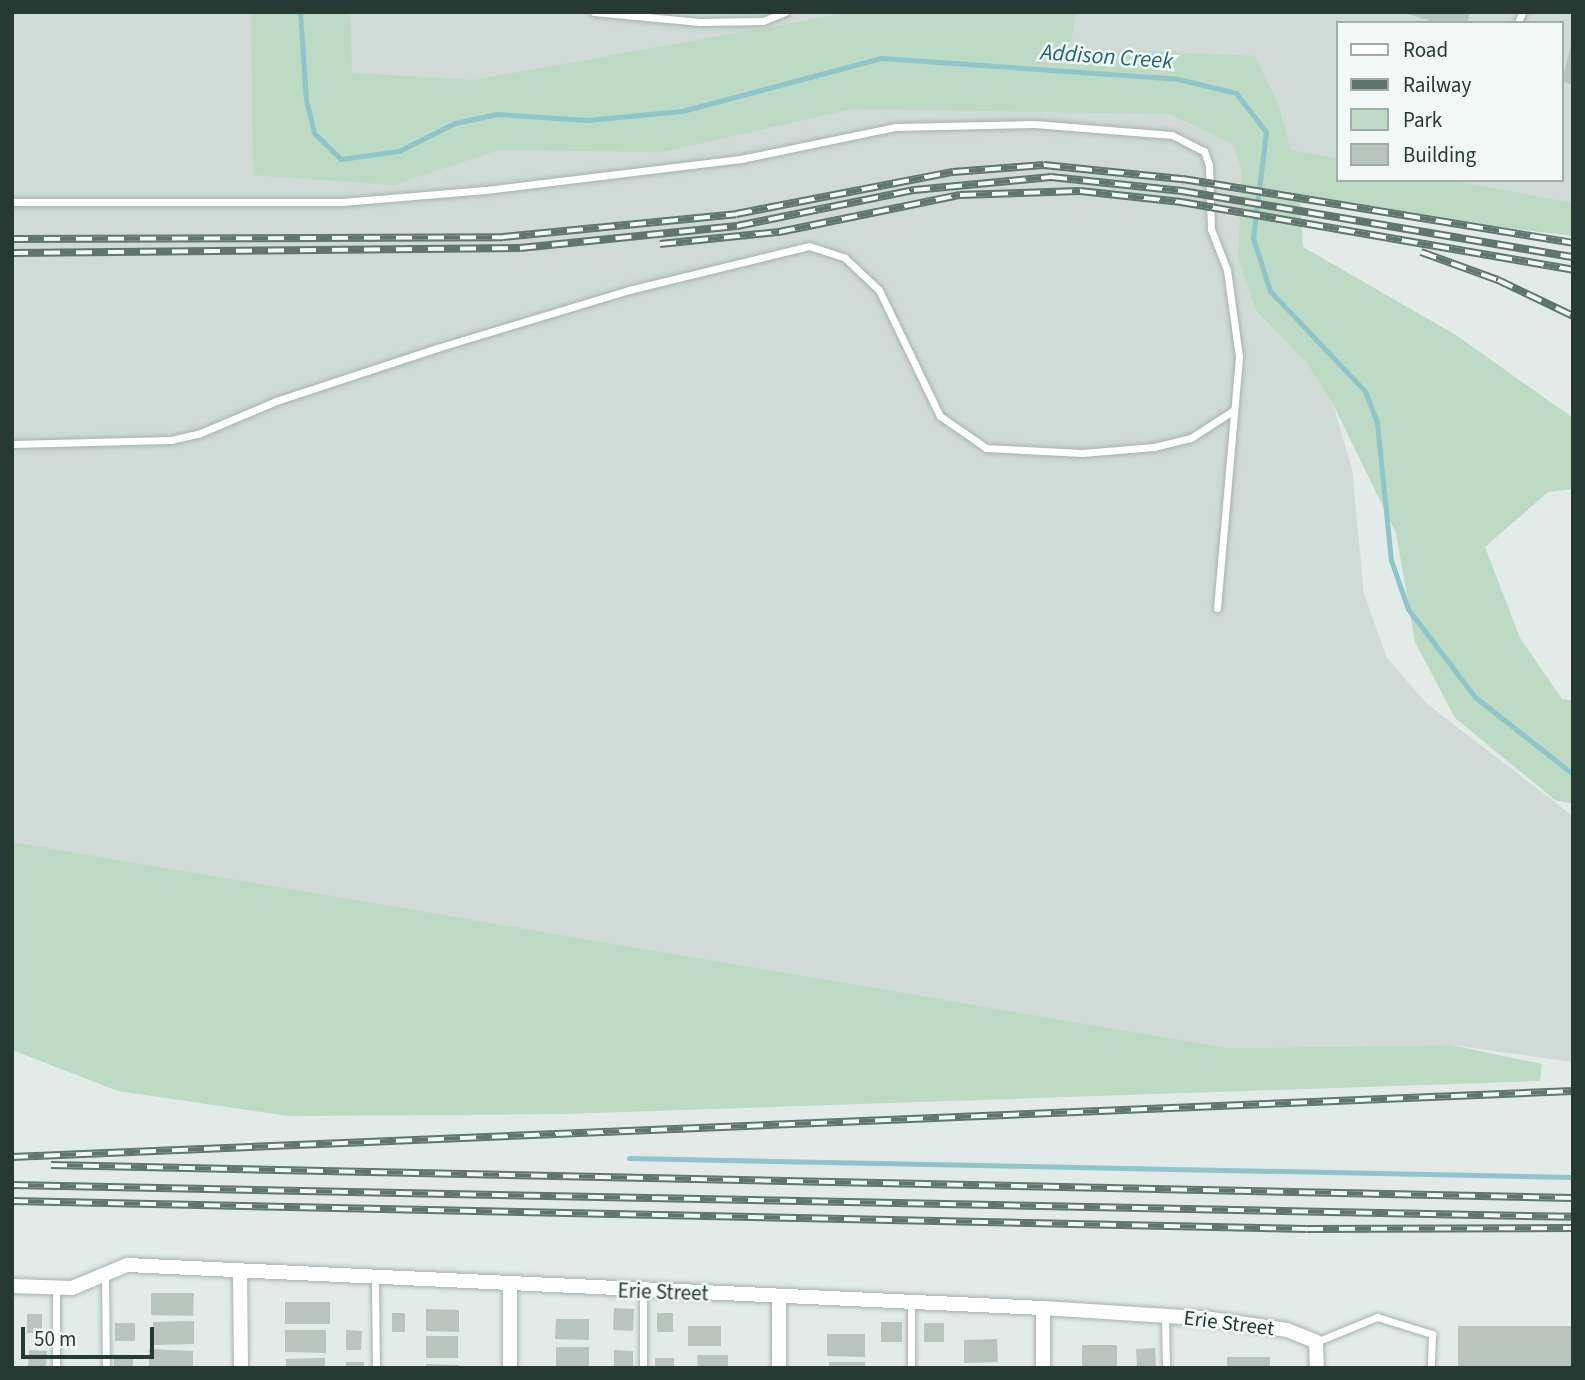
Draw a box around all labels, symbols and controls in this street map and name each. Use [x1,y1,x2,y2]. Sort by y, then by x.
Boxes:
legend [1336,21,1564,182]
text: Road [1403,35,1448,65]
water label: Addison Creek [1040,39,1174,75]
text: Railway [1403,70,1471,100]
text: Park [1403,105,1442,135]
text: Building [1403,140,1476,170]
street label: Erie Street [617,1278,709,1306]
street label: Erie Street [1182,1305,1276,1341]
scale bar [24,1314,158,1358]
text: 50 m [34,1324,76,1354]

